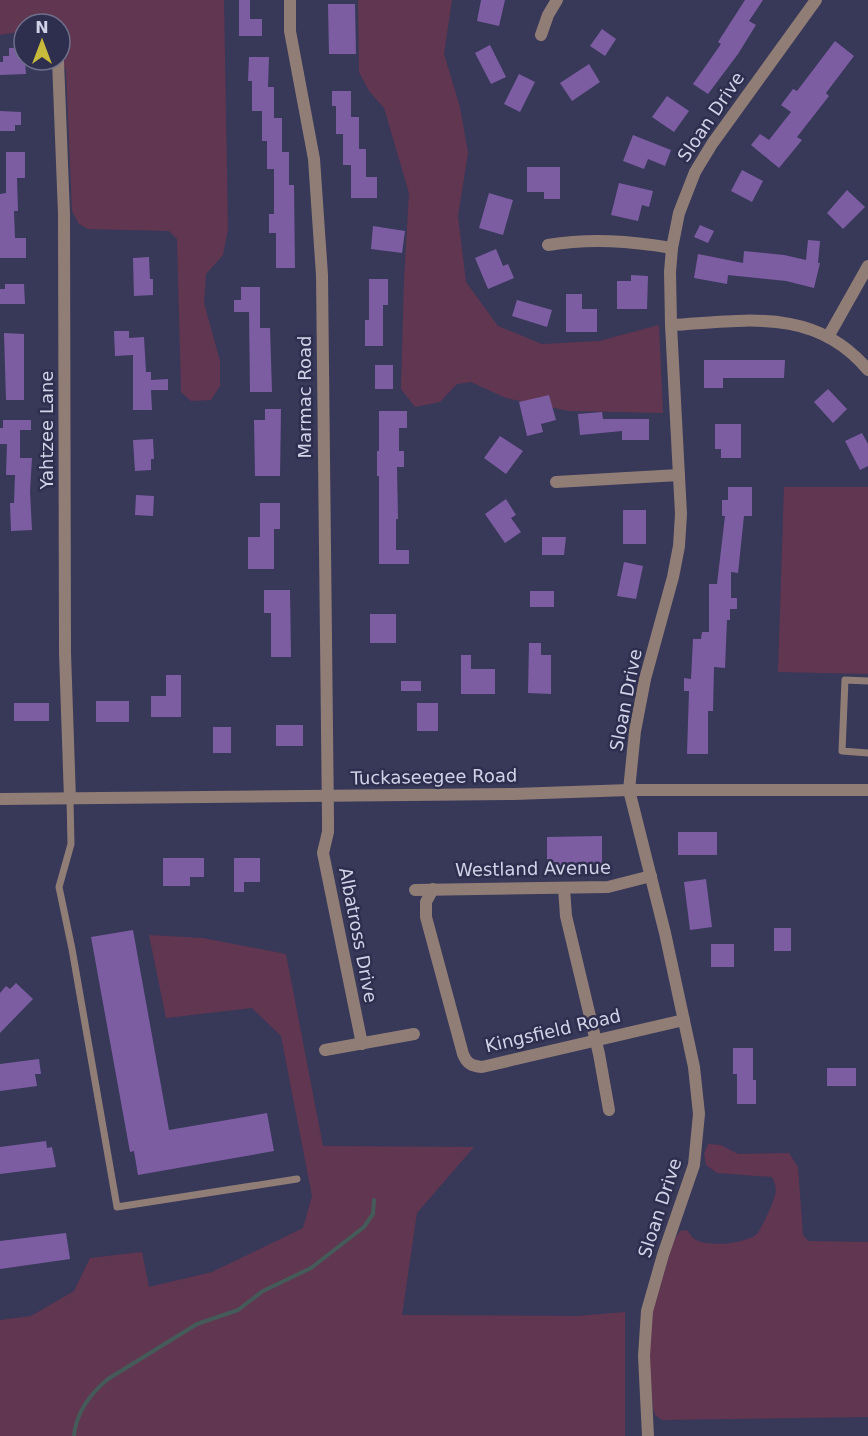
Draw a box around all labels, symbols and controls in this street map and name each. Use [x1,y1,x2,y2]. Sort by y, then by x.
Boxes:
north arrow [12,12,72,72]
text: N [35,18,49,37]
street label: Sloan Drive [673,68,748,166]
street label: Marmac Road [294,336,315,459]
street label: Yahtzee Lane [36,371,57,490]
street label: Sloan Drive [605,647,646,753]
street label: Tuckaseegee Road [349,765,518,788]
street label: Westland Avenue [455,857,611,880]
street label: Albatross Drive [335,866,382,1004]
street label: Kingsfield Road [483,1005,623,1056]
street label: Sloan Drive [634,1155,686,1260]

